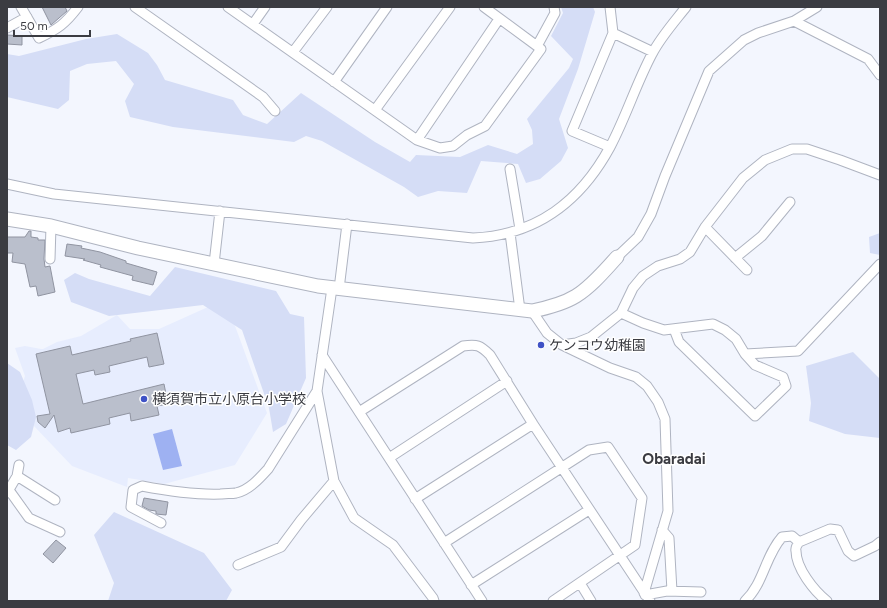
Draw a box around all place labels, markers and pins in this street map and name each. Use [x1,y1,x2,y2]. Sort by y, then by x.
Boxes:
place label: ケンコウ幼稚園 [549,337,646,354]
marker: ケンコウ幼稚園 [536,340,546,350]
place label: 横須賀市立小原台小学校 [152,391,306,408]
marker: 横須賀市立小原台小学校 [139,394,149,404]

